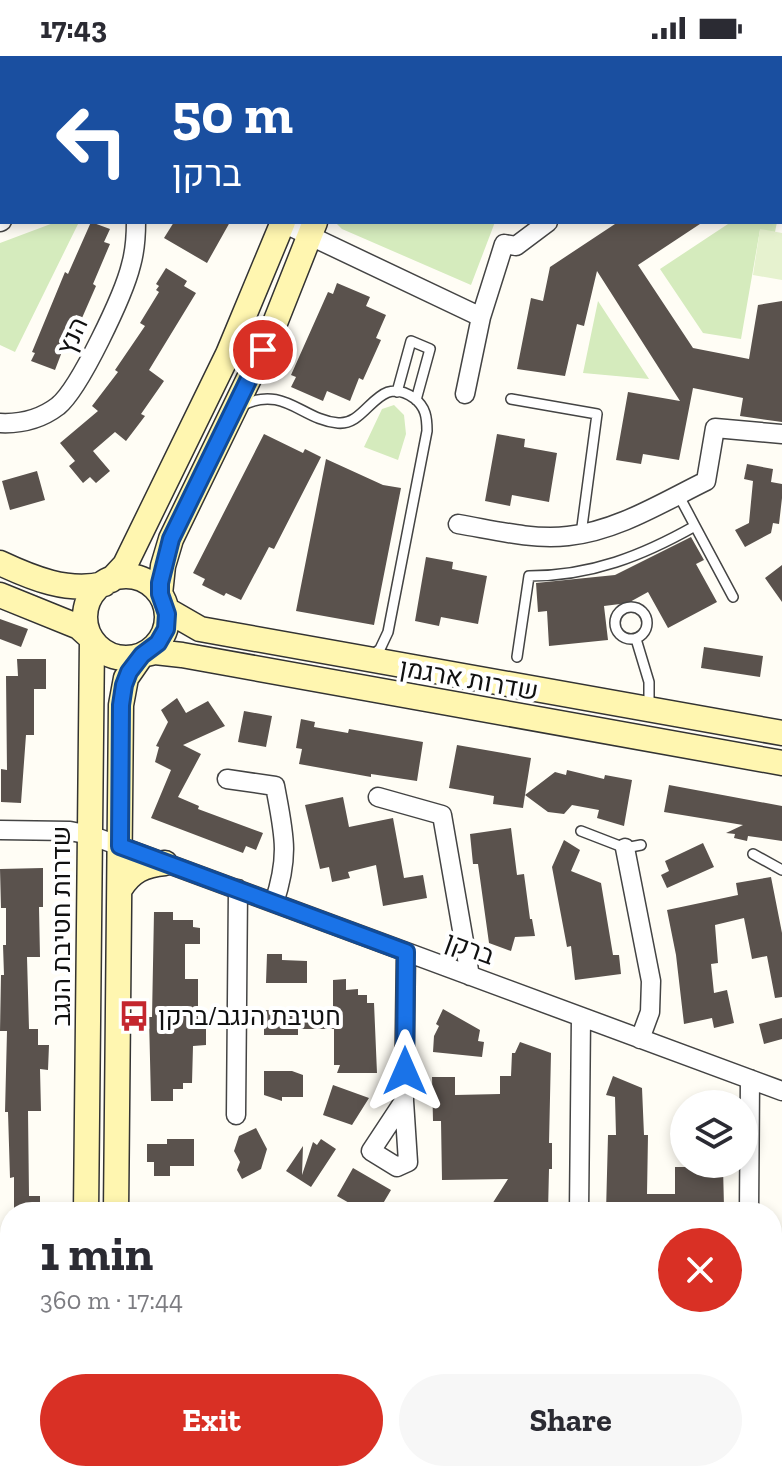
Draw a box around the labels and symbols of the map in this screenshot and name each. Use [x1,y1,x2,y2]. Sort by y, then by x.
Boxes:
street label: הנץ [49,312,95,360]
pin [229,316,297,384]
street label: שדרות ארגמן [397,651,541,707]
street label: שדרות חטיבת הנגב [45,826,77,1026]
street label: ברקן [441,924,499,972]
bus stop icon: חטיבת הנגב/ברקן [117,999,151,1033]
place label: חטיבת הנגב/ברקן [158,1000,341,1032]
position arrow [363,1029,447,1113]

